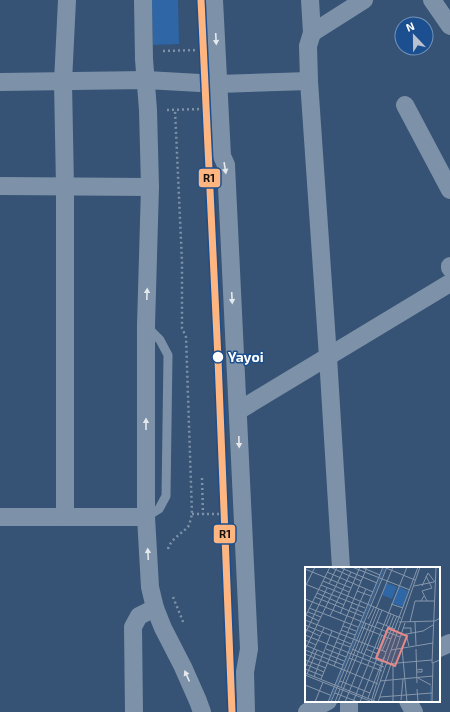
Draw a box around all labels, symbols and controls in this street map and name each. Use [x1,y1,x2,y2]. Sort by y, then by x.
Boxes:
north arrow [394,16,434,56]
text: N [404,19,416,34]
one-way arrow [212,33,219,45]
one-way arrow [222,162,228,174]
line badge: R1 [198,168,221,188]
text: R1 [203,171,215,184]
one-way arrow [144,287,150,300]
one-way arrow [229,292,236,304]
place label: Yayoi [228,348,264,365]
marker: Yayoi [211,350,225,364]
one-way arrow [143,417,149,430]
one-way arrow [236,436,242,449]
line badge: R1 [213,524,236,544]
text: R1 [219,527,231,540]
one-way arrow [144,548,151,560]
inset map [305,567,440,702]
one-way arrow [184,670,190,682]

